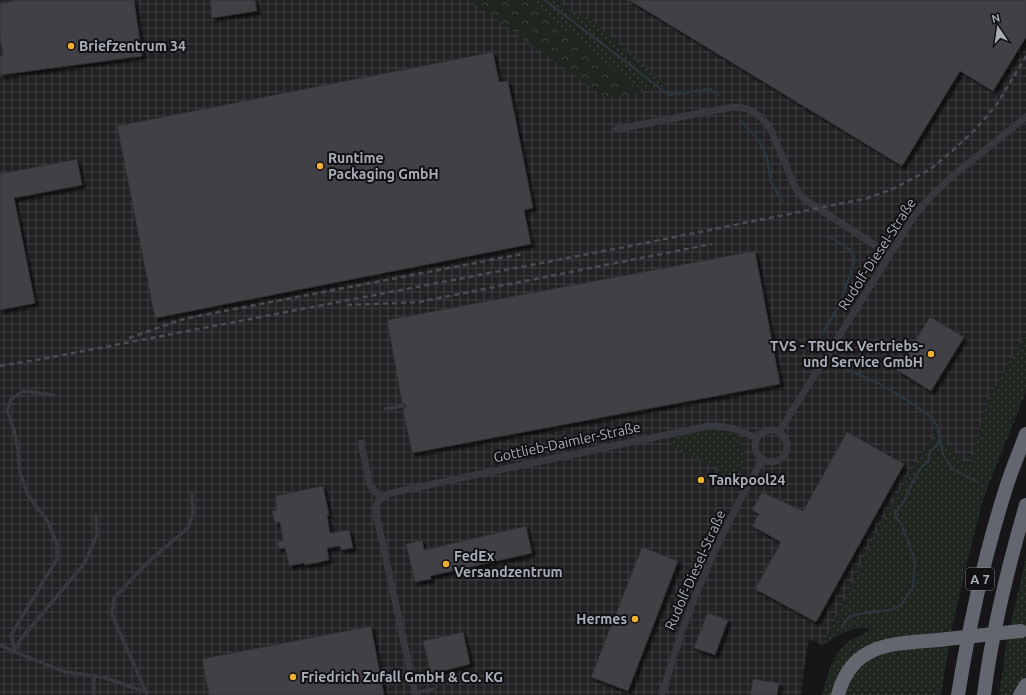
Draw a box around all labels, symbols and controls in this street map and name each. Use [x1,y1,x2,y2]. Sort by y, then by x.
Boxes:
north arrow [978,8,1018,48]
text: N [990,11,1001,25]
place label: Briefzentrum 34 [79,38,186,54]
marker: Briefzentrum 34 [66,41,76,51]
place label: Runtime Packaging GmbH [328,150,439,182]
marker: Runtime Packaging GmbH [315,161,325,171]
street label: Rudolf-Diesel-Straße [835,195,919,313]
place label: TVS - TRUCK Vertriebs- und Service GmbH [770,338,923,370]
marker: TVS - TRUCK Vertriebs- und Service GmbH [926,349,936,359]
street label: Gottlieb-Daimler-Straße [492,419,642,465]
place label: Tankpool24 [709,472,786,488]
marker: Tankpool24 [696,475,706,485]
street label: Rudolf-Diesel-Straße [661,507,729,633]
place label: FedEx Versandzentrum [454,548,563,580]
marker: FedEx Versandzentrum [441,559,451,569]
road number: A 7 [966,568,994,590]
place label: Hermes [576,611,627,627]
marker: Hermes [630,614,640,624]
place label: Friedrich Zufall GmbH & Co. KG [301,669,503,685]
marker: Friedrich Zufall GmbH & Co. KG [288,672,298,682]

